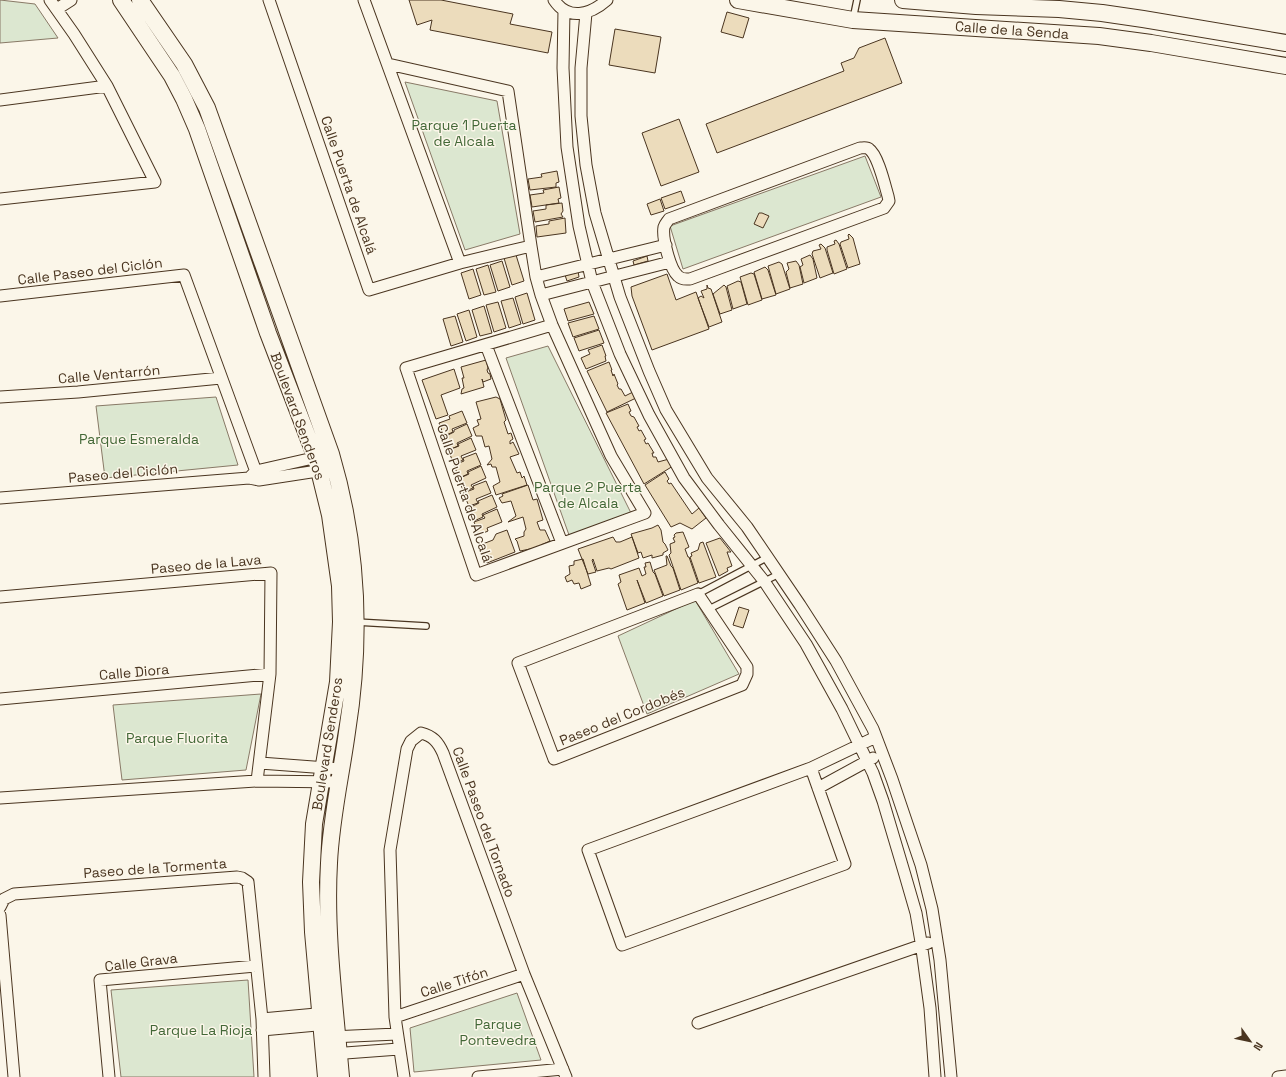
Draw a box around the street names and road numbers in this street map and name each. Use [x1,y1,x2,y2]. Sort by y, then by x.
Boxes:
street label: Calle de la Senda [954,17,1070,43]
street label: Calle Puerta de Alcalá [317,113,381,257]
street label: Calle Paseo del Ciclón [17,253,163,289]
street label: Boulevard Senderos [267,350,329,482]
street label: Calle Ventarrón [57,361,161,387]
street label: Calle Puerta de Alcalá [433,421,497,565]
street label: Paseo del Ciclón [67,459,179,487]
street label: Paseo de la Lava [150,550,262,578]
street label: Calle Diora [98,660,170,684]
street label: Boulevard Senderos [308,676,346,812]
street label: Paseo del Cordobés [557,683,687,749]
street label: Calle Paseo del Tornado [448,744,520,900]
street label: Paseo de la Tormenta [83,854,227,882]
street label: Calle Grava [104,949,178,975]
street label: Calle Tifón [418,963,490,1001]

